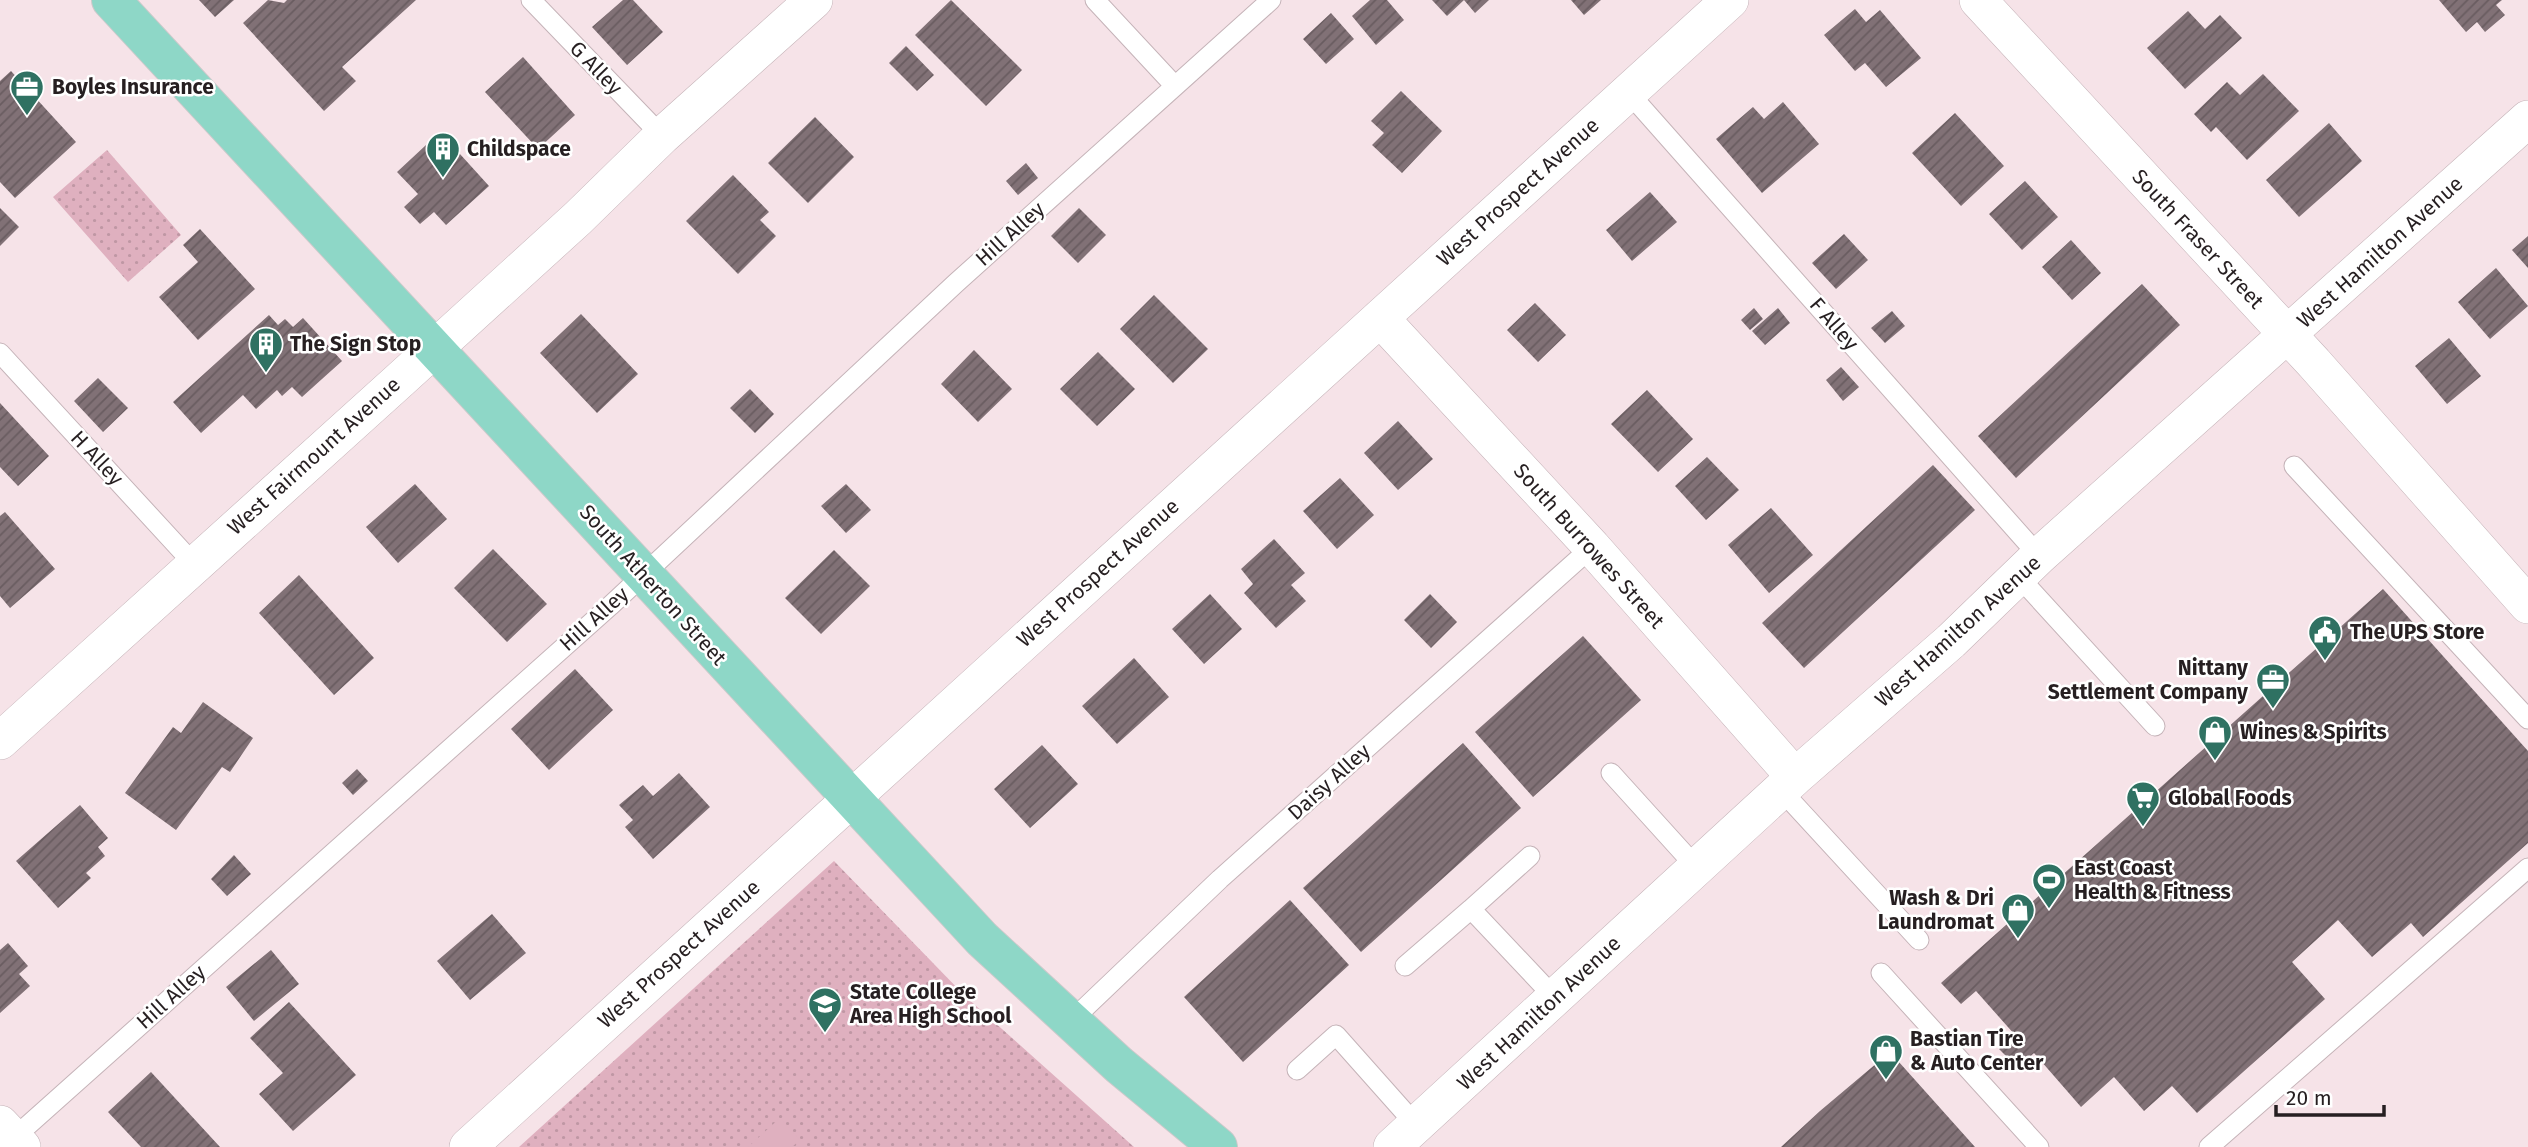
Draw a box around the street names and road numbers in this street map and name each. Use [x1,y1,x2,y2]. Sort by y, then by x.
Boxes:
street label: G Alley [564,36,628,101]
street label: West Prospect Avenue [1431,112,1605,272]
street label: South Fraser Street [2127,164,2270,315]
street label: West Hamilton Avenue [2292,171,2468,333]
street label: Hill Alley [970,196,1050,272]
street label: F Alley [1804,292,1865,356]
street label: West Fairmount Avenue [222,372,406,540]
street label: H Alley [65,425,129,491]
street label: South Burrowes Street [1508,458,1670,634]
street label: West Prospect Avenue [1011,493,1185,653]
street label: South Atherton Street [574,499,732,671]
street label: West Hamilton Avenue [1870,550,2046,712]
street label: Hill Alley [554,581,634,657]
street label: Daisy Alley [1282,738,1376,826]
street label: West Prospect Avenue [592,874,766,1034]
street label: West Hamilton Avenue [1452,930,1626,1096]
street label: Hill Alley [131,959,211,1035]

